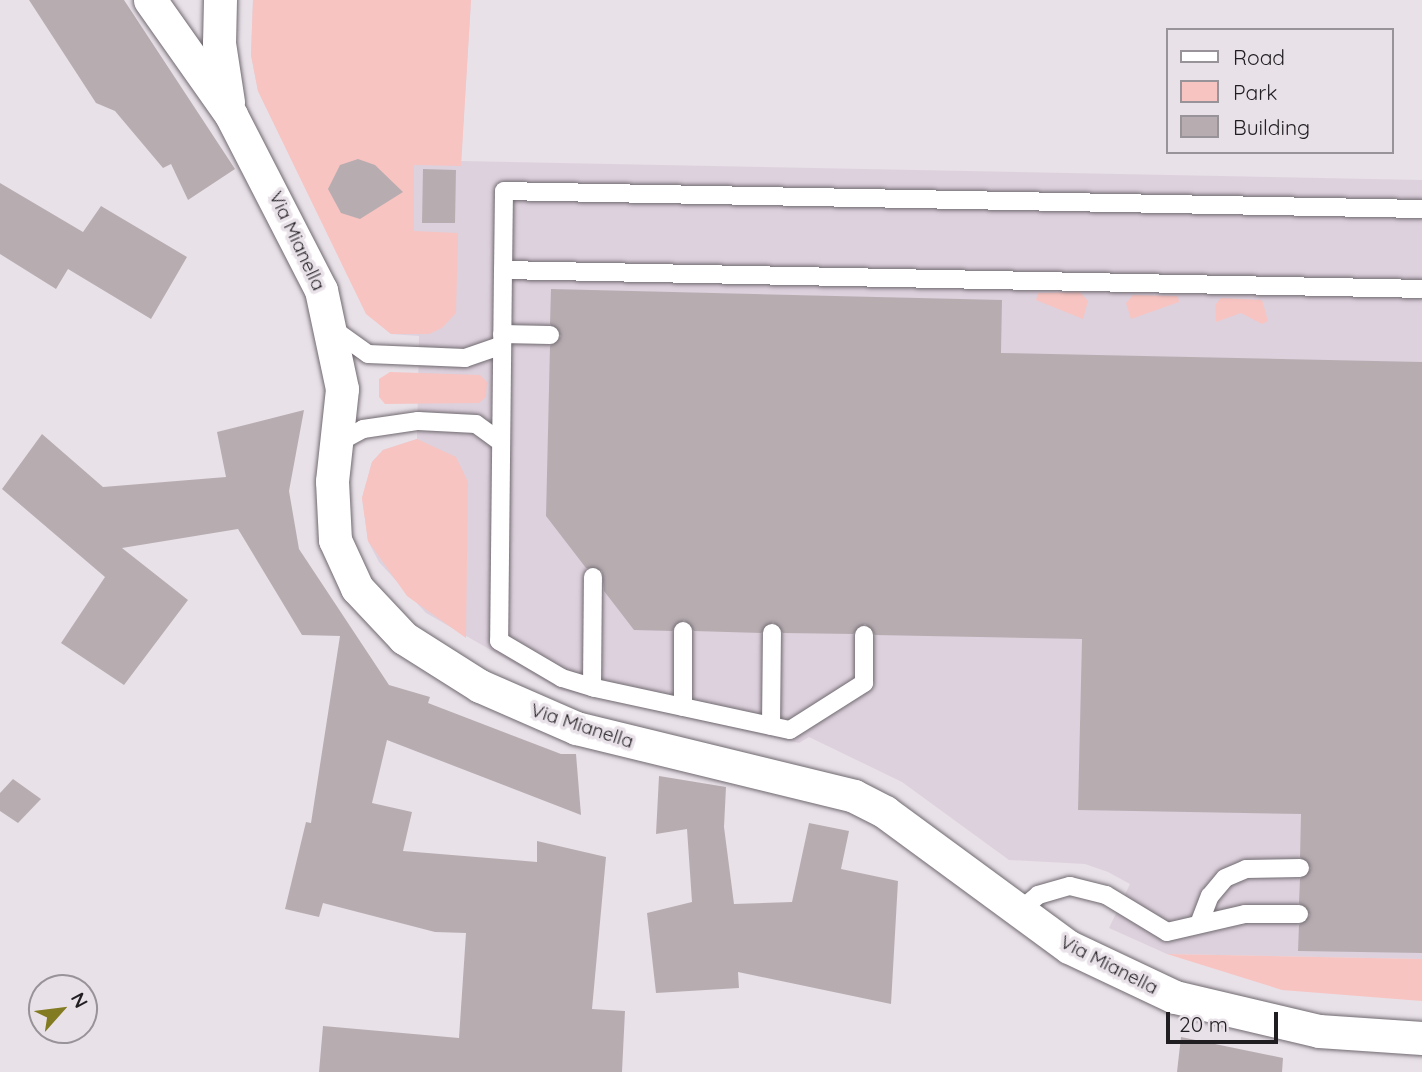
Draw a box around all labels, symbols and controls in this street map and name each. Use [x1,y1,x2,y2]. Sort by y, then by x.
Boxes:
legend [1166,28,1394,154]
text: Road [1233,44,1285,70]
text: Park [1233,79,1277,105]
text: Building [1233,114,1310,140]
street label: Via Mianella [264,188,330,294]
street label: Via Mianella [528,699,636,753]
street label: Via Mianella [1056,931,1162,999]
north arrow [28,974,98,1044]
text: N [66,988,94,1012]
scale bar [1170,998,1282,1042]
text: 20 m [1179,1011,1228,1037]

